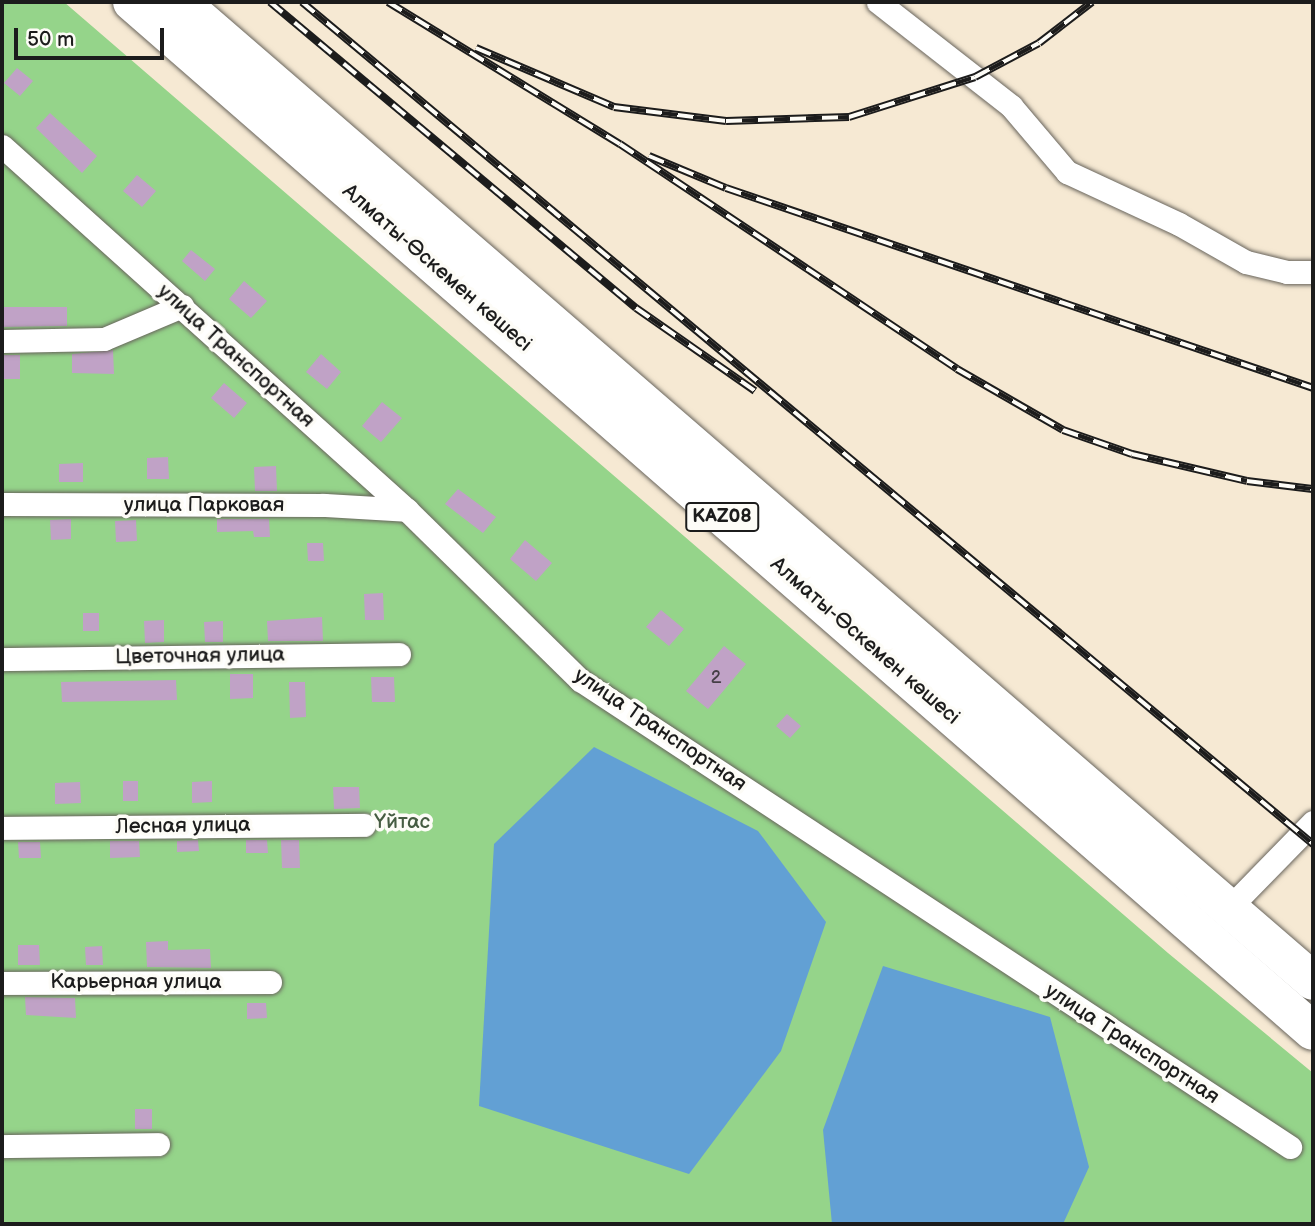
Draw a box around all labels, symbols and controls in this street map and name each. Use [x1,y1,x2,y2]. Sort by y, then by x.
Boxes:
scale bar [18,14,168,58]
text: 50 m [27,27,74,52]
street label: Алматы-Өскемен көшесі [337,179,537,357]
street label: улица Транспортная [152,279,320,433]
street label: улица Парковая [124,492,284,518]
road number: KAZ08 [685,502,759,532]
street label: Алматы-Өскемен көшесі [765,552,965,730]
street label: Цветочная улица [115,642,285,670]
street label: улица Транспортная [569,663,751,797]
house number: 2 [711,667,721,689]
park label: Үйтас [374,809,430,835]
street label: Лесная улица [115,812,251,840]
street label: Карьерная улица [50,969,222,995]
street label: улица Транспортная [1040,978,1224,1110]

